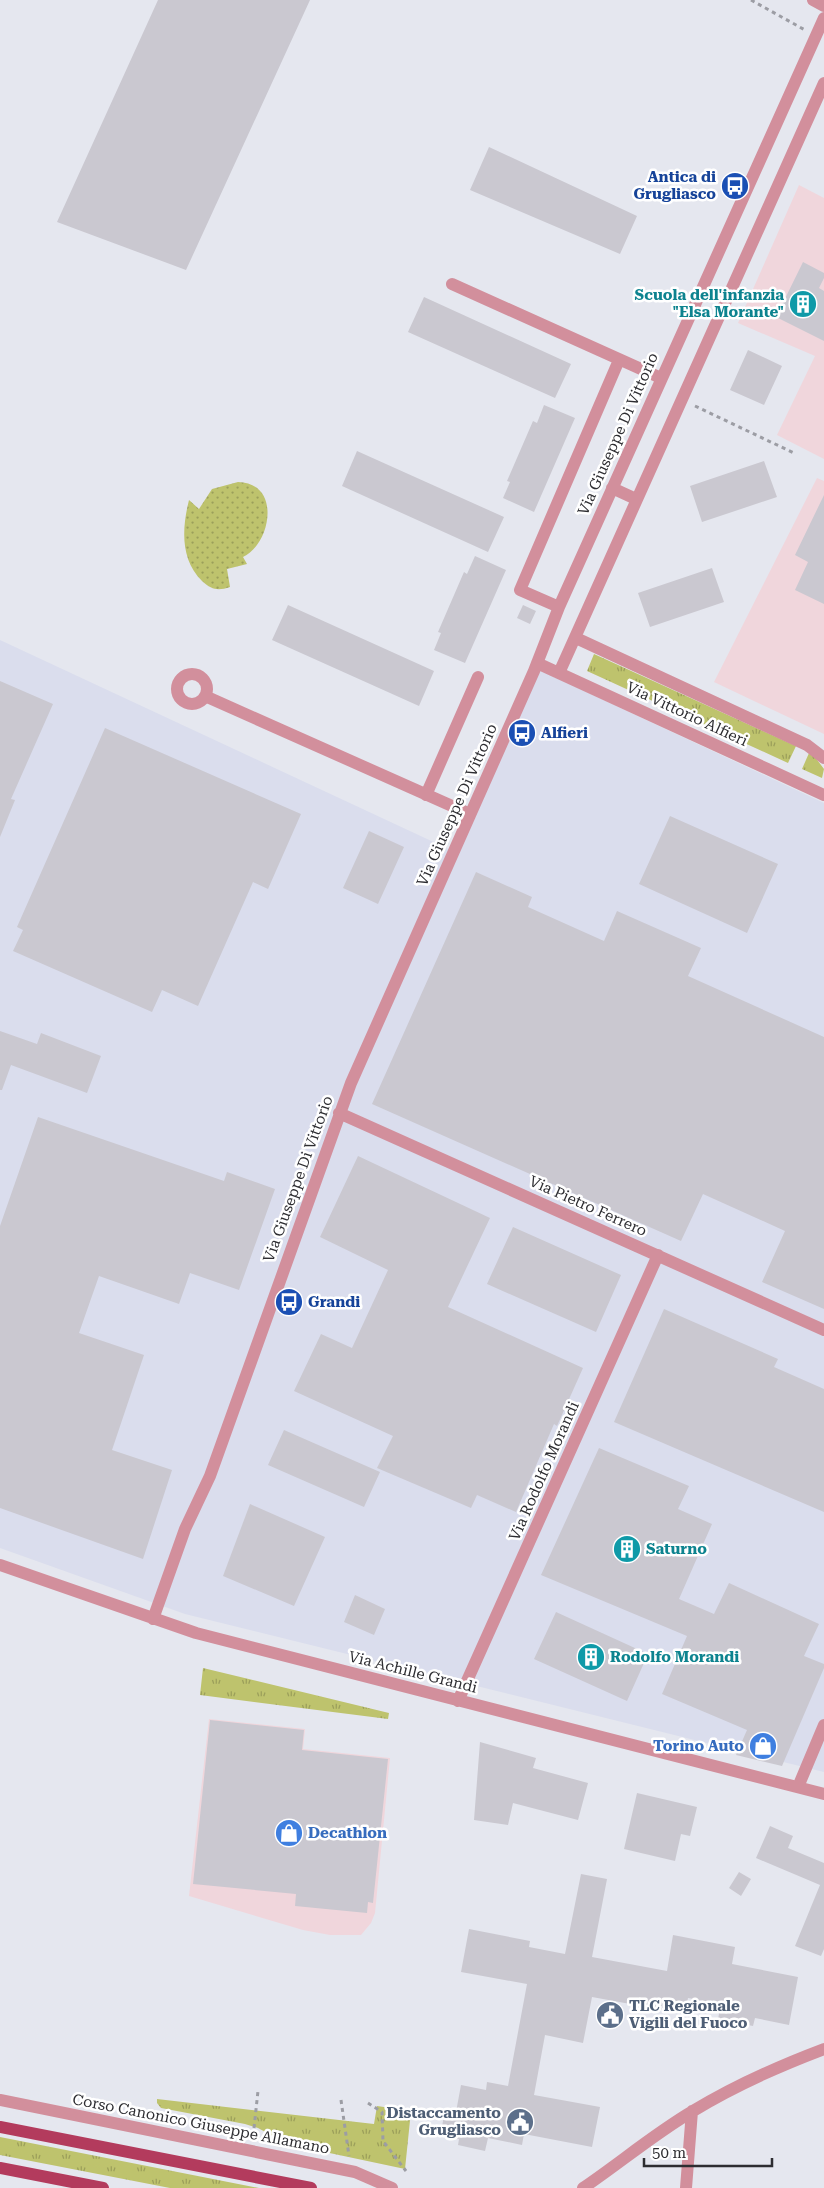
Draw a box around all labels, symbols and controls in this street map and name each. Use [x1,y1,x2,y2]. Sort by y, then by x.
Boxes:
place label: Antica di Grugliasco [633,168,716,203]
bus stop icon: Antica di Grugliasco [720,171,750,201]
place label: Scuola dell'infanzia "Elsa Morante" [635,286,784,321]
building icon: Scuola dell'infanzia "Elsa Morante" [788,289,818,319]
street label: Via Giuseppe Di Vittorio [574,350,662,518]
street label: Via Vittorio Alfieri [624,678,751,750]
bus stop icon: Alfieri [507,718,537,748]
street label: Via Giuseppe Di Vittorio [413,721,501,889]
place label: Alfieri [541,724,588,742]
street label: Via Giuseppe Di Vittorio [259,1093,337,1265]
street label: Via Pietro Ferrero [526,1172,650,1240]
bus stop icon: Grandi [274,1287,304,1317]
place label: Grandi [308,1293,360,1311]
street label: Via Rodolfo Morandi [505,1398,583,1543]
building icon: Saturno [612,1534,642,1564]
place label: Saturno [646,1540,707,1558]
building icon: Rodolfo Morandi [576,1642,606,1672]
street label: Via Achille Grandi [347,1647,479,1697]
place label: Rodolfo Morandi [610,1648,739,1666]
shop icon: Torino Auto [748,1731,778,1761]
place label: Torino Auto [653,1737,744,1755]
shop icon: Decathlon [274,1818,304,1848]
place label: Decathlon [308,1824,387,1842]
place label: TLC Regionale Vigili del Fuoco [629,1997,748,2032]
public building icon: TLC Regionale Vigili del Fuoco [595,2000,625,2030]
street label: Corso Canonico Giuseppe Allamano [71,2090,331,2158]
place label: Distaccamento Grugliasco [386,2104,501,2139]
public building icon: Distaccamento Grugliasco [505,2107,535,2137]
scale bar [644,2136,772,2168]
text: 50 m [652,2144,687,2162]

